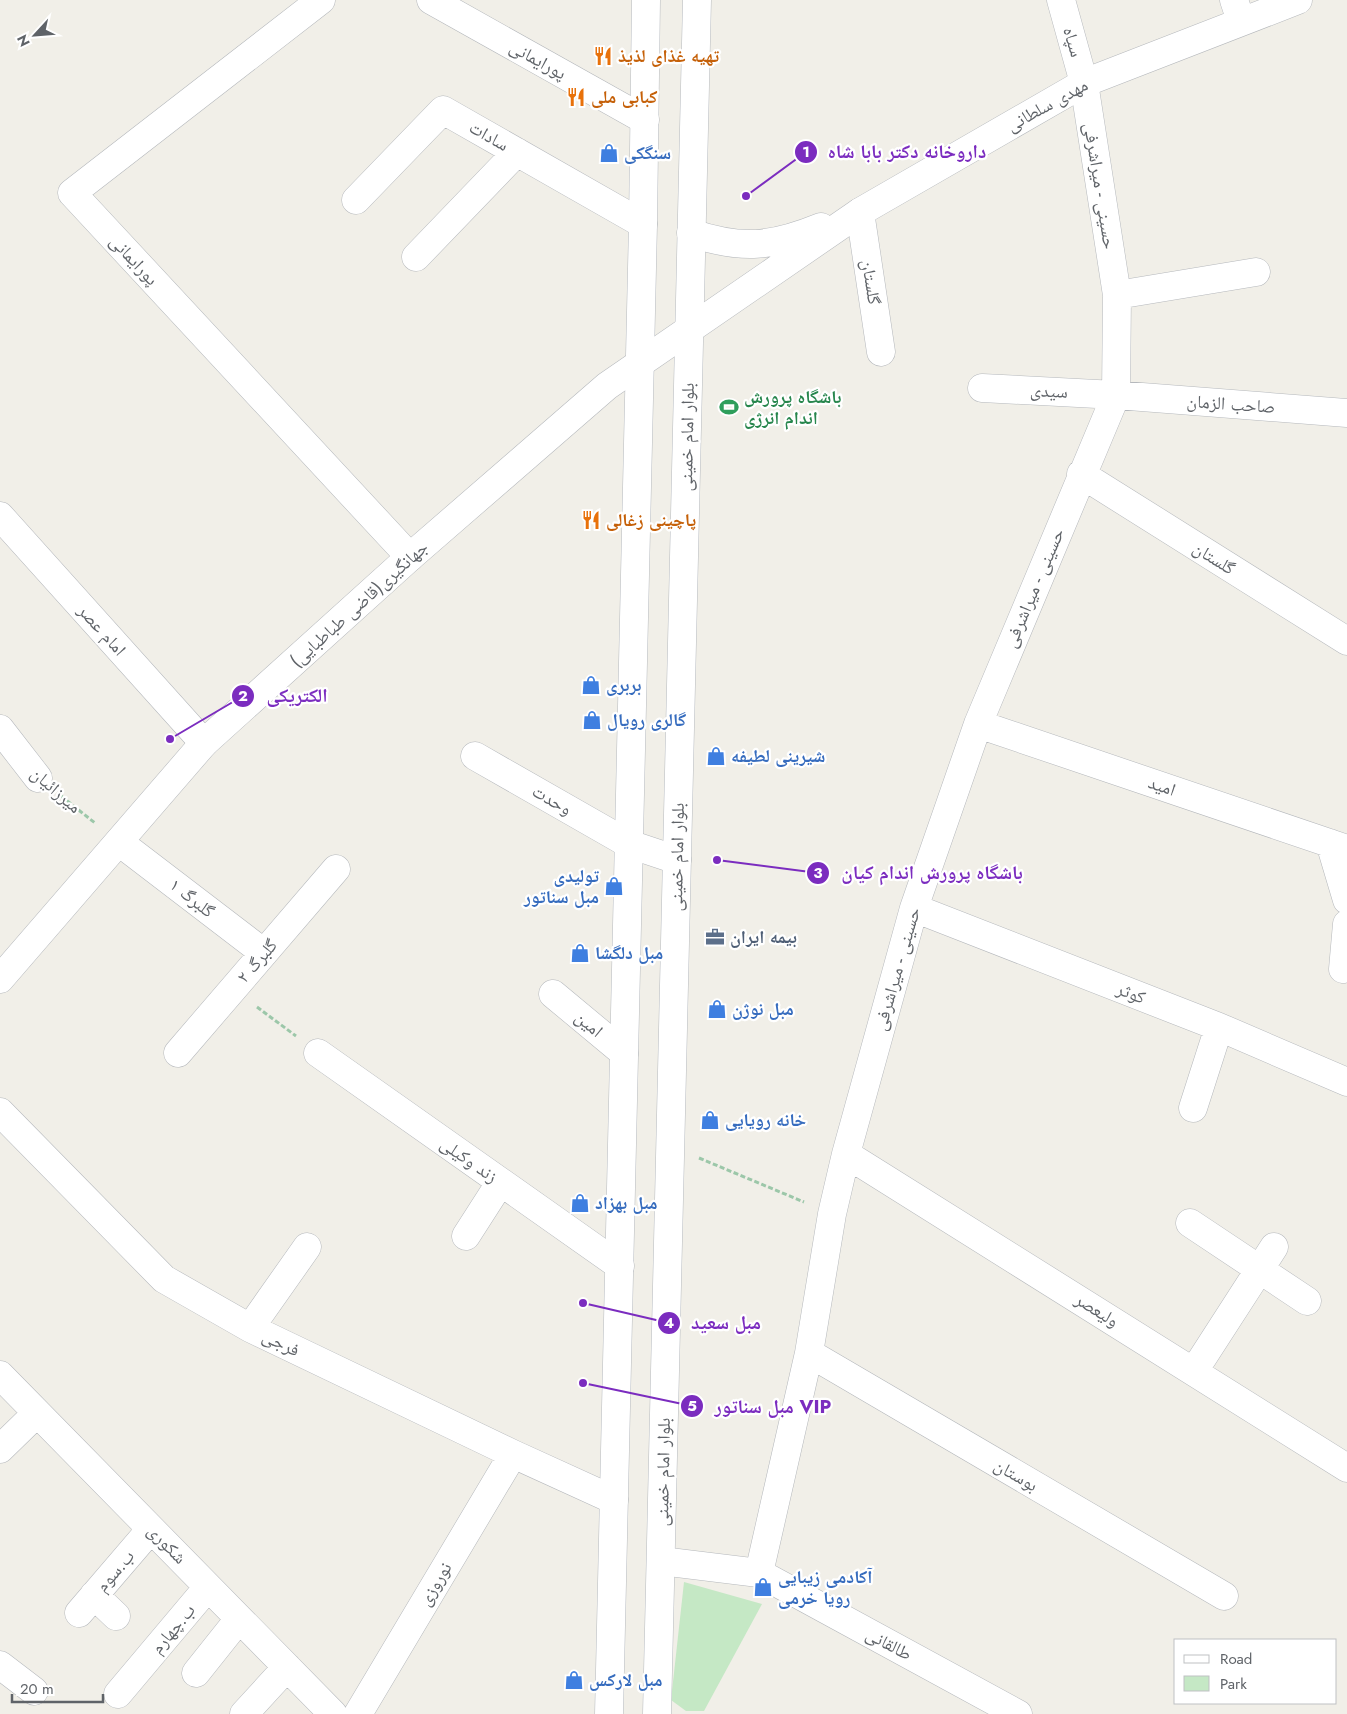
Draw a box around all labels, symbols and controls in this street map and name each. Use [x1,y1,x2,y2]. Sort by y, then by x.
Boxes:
north arrow [10,10,60,60]
street label: سپاه [1056,24,1090,60]
text: N [12,31,35,50]
street label: پورایمانی [505,34,571,86]
place label: تهیه غذای لذیذ [618,43,719,69]
restaurant icon: تهیه غذای لذیذ [592,45,614,67]
street label: مهدی سلطانی [1002,72,1092,138]
place label: کبابی ملی [591,84,658,110]
restaurant icon: کبابی ملی [565,86,587,108]
street label: سادات [464,114,514,158]
street label: حسینی - میراشرفی [1077,121,1123,251]
callout: داروخانه دکتر بابا شاه [793,135,997,169]
text: داروخانه دکتر بابا شاه [828,138,986,165]
place label: سنگکی [624,140,671,166]
text: 1 [802,141,810,163]
shop icon: سنگکی [598,142,620,164]
street label: پورایمانی [104,229,164,291]
street label: گلستان [855,258,887,307]
street label: سیدی [1029,377,1069,405]
street label: بلوار امام خمینی [673,382,701,492]
place label: باشگاه پرورش اندام انرژی [744,384,842,431]
street label: صاحب الزمان [1186,388,1276,420]
sports icon: باشگاه پرورش اندام انرژی [718,396,740,418]
place label: پاچینی زغالی [606,507,696,533]
restaurant icon: پاچینی زغالی [580,509,602,531]
street label: حسینی - میراشرفی [997,524,1071,652]
street label: جهانگیری(قاضی طباطبایی) [284,535,434,673]
street label: گلستان [1188,535,1241,581]
street label: امام عصر [71,598,132,662]
place label: بربری [606,672,642,698]
shop icon: بربری [580,674,602,696]
callout: الکتریکی [231,679,337,713]
text: الکتریکی [266,682,328,709]
text: 2 [238,685,248,707]
place label: گالری رویال [607,707,686,733]
shop icon: گالری رویال [581,709,603,731]
place label: شیرینی لطیفه [731,743,825,769]
shop icon: شیرینی لطیفه [705,745,727,767]
street label: میرزائیان [25,761,87,819]
street label: امید [1145,769,1179,803]
street label: وحدت [527,778,577,822]
street label: بلوار امام خمینی [663,802,691,912]
callout: باشگاه پرورش اندام کیان [806,856,1032,890]
text: باشگاه پرورش اندام کیان [841,859,1023,886]
text: 3 [813,862,823,884]
place label: تولیدی مبل سناتور [523,863,599,910]
street label: گلبرگ ۱ [164,872,220,924]
shop icon: تولیدی مبل سناتور [603,875,625,897]
street label: حسینی - میراشرفی [867,904,927,1034]
place label: بیمه ایران [730,924,797,950]
office icon: بیمه ایران [704,926,726,948]
street label: گلبرگ ۲ [230,933,284,989]
place label: مبل دلگشا [595,940,663,966]
shop icon: مبل دلگشا [569,942,591,964]
street label: کوثر [1112,975,1150,1011]
place label: مبل نوژن [732,996,794,1022]
shop icon: مبل نوژن [706,998,728,1020]
street label: امین [569,1005,609,1043]
place label: خانه رویایی [725,1107,807,1133]
shop icon: خانه رویایی [699,1109,721,1131]
street label: زند وکیلی [435,1131,503,1189]
place label: مبل بهزاد [595,1190,657,1216]
shop icon: مبل بهزاد [569,1192,591,1214]
street label: ولیعصر [1069,1286,1124,1334]
callout: مبل سعید [656,1306,771,1340]
text: مبل سعید [691,1309,761,1336]
text: 4 [664,1312,674,1334]
street label: فرجی [258,1323,304,1363]
callout: مبل سناتور VIP [679,1389,841,1423]
text: مبل سناتور VIP [714,1393,832,1420]
text: 5 [687,1395,697,1417]
street label: بلوار امام خمینی [649,1417,677,1527]
street label: بوستان [989,1452,1043,1498]
street label: شکوری [141,1518,193,1570]
street label: ب.سوم [89,1544,141,1598]
street label: نوروزی [412,1557,458,1611]
place label: آکادمی زیبایی رویا خرمی [778,1564,872,1611]
shop icon: آکادمی زیبایی رویا خرمی [752,1576,774,1598]
street label: ب.چهارم [144,1598,202,1660]
street label: طالقانی [861,1621,917,1667]
legend [1174,1639,1337,1704]
text: Road [1220,1648,1252,1670]
place label: مبل لارکس [589,1667,663,1693]
shop icon: مبل لارکس [563,1669,585,1691]
scale bar [12,1672,104,1704]
text: Park [1220,1673,1247,1695]
text: 20 m [20,1678,54,1700]

